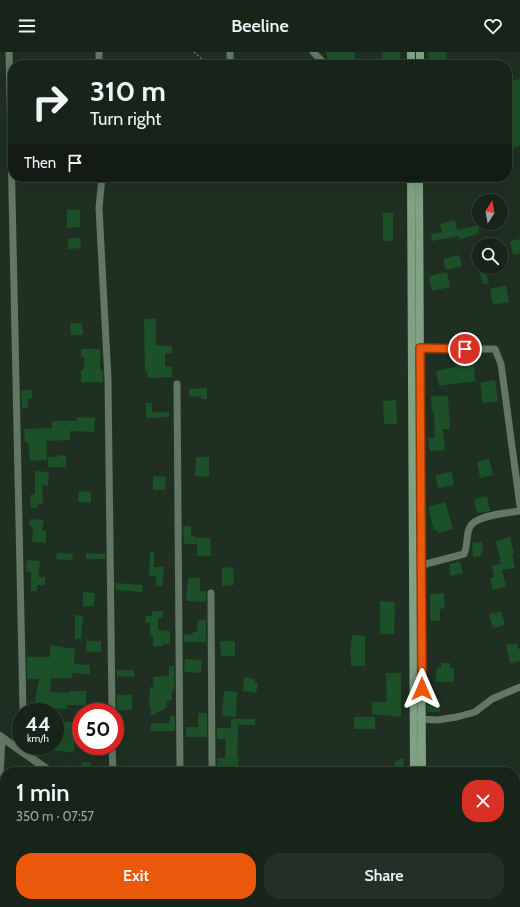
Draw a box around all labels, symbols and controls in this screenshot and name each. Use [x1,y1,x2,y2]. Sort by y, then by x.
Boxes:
icon: menu [16,15,38,37]
text: Beeline [231,15,289,37]
icon: heart [482,15,504,37]
text: 310 m [90,74,166,108]
icon: right [24,76,76,128]
text: Turn right [90,108,161,130]
icon: arrive [64,152,86,174]
text: Then [24,154,56,172]
north arrow [472,194,508,230]
map controls [472,194,508,274]
button: search [472,238,508,274]
pin [448,332,482,366]
icon: arrive [454,338,476,360]
position arrow [401,668,443,710]
speed limit sign: 50 [72,703,124,755]
text: 44 [26,712,50,736]
text: km/h [27,732,49,745]
text: 1 min [16,778,70,807]
button: close [462,780,504,822]
text: 350 m · 07:57 [16,808,94,824]
button: Exit [16,853,256,899]
button: Share [264,853,504,899]

